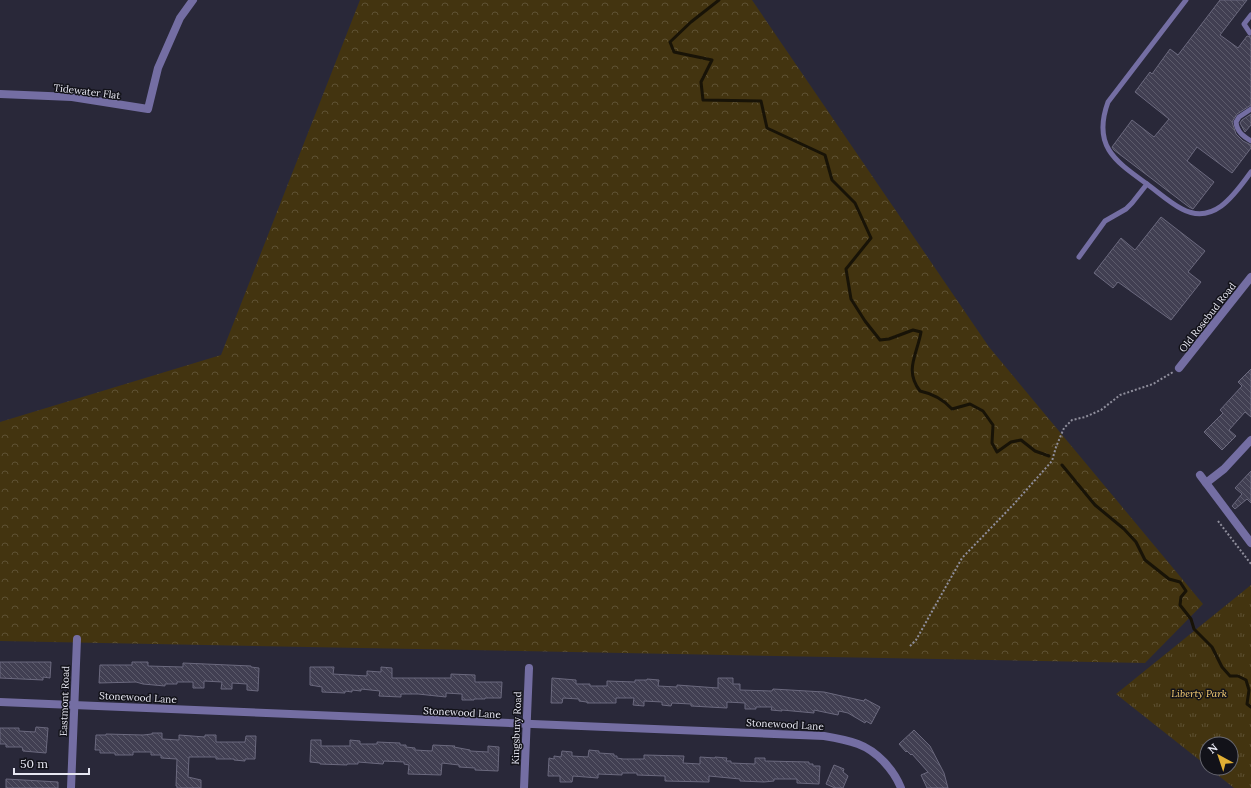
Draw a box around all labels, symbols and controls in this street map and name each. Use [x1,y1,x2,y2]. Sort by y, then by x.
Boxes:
street label: Tidewater Flat [53,81,121,102]
street label: Old Rosebud Road [1176,280,1239,355]
street label: Eastmont Road [57,666,72,736]
park label: Liberty Park [1171,687,1227,700]
street label: Stonewood Lane [99,689,178,706]
street label: Kingsbury Road [509,691,524,765]
street label: Stonewood Lane [423,704,502,721]
street label: Stonewood Lane [746,716,825,733]
north arrow [1199,736,1239,776]
text: N [1205,740,1221,756]
scale bar [14,750,89,776]
text: 50 m [20,756,48,771]

